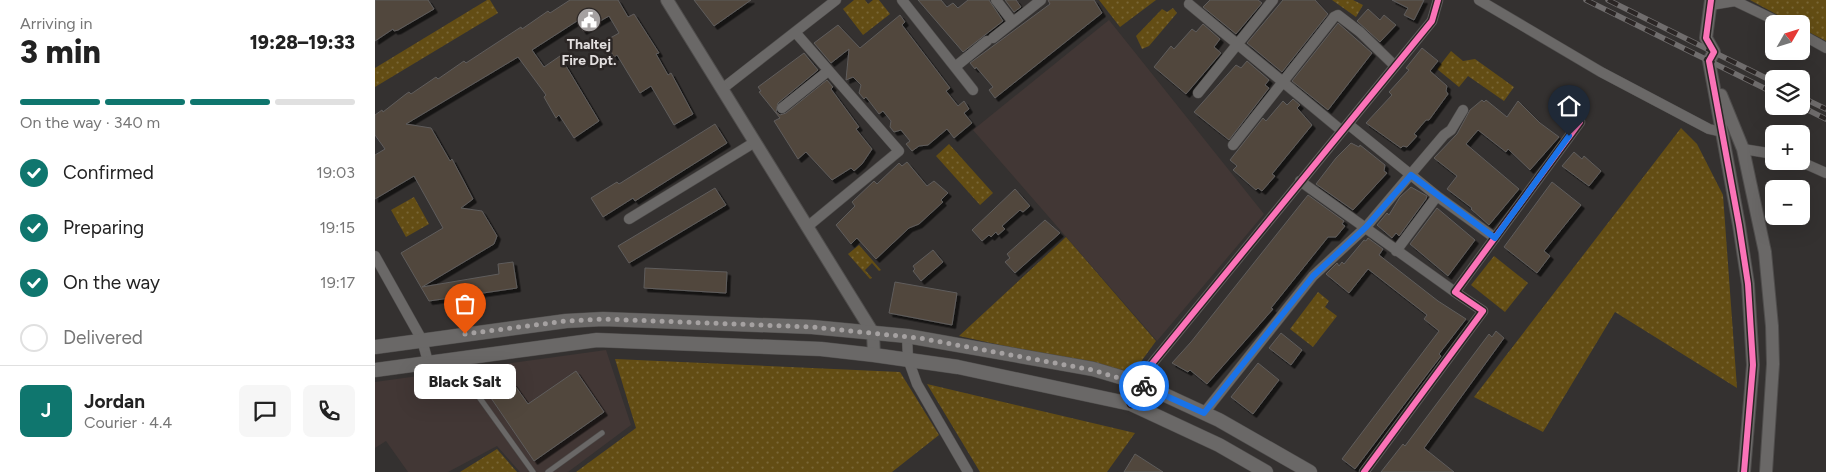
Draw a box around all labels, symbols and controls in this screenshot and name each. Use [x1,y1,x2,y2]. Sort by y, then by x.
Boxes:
public building icon: Thaltej Fire Dpt. [576,7,602,33]
text: Arriving in [20,14,92,33]
north arrow [1765,15,1810,60]
map controls [1765,15,1810,225]
text: 19:28–19:33 [250,31,355,54]
text: 3 min [20,33,101,71]
place label: Thaltej Fire Dpt. [561,36,617,69]
button: layers [1765,70,1810,115]
pin [1548,85,1590,136]
icon: home [1555,92,1583,120]
text: On the way · 340 m [20,113,160,132]
button: + [1765,125,1810,170]
icon: check [20,159,48,187]
text: Confirmed [63,161,154,184]
text: 19:03 [316,163,355,182]
button: − [1765,180,1810,225]
icon: check [20,214,48,242]
text: Preparing [63,216,144,239]
text: 19:15 [319,218,355,237]
icon: check [20,269,48,297]
text: On the way [63,271,160,294]
text: 19:17 [320,273,355,292]
pin [444,283,486,334]
icon: bag [451,290,479,318]
text: Delivered [63,326,143,349]
courier [1119,361,1169,411]
callout: Black Salt [414,364,516,399]
text: Black Salt [428,372,502,391]
icon: bike [1130,372,1158,400]
button: chat [239,385,291,437]
button: phone [303,385,355,437]
text: Jordan [84,390,145,413]
text: J [41,399,51,422]
text: Courier · 4.4 [84,413,172,432]

